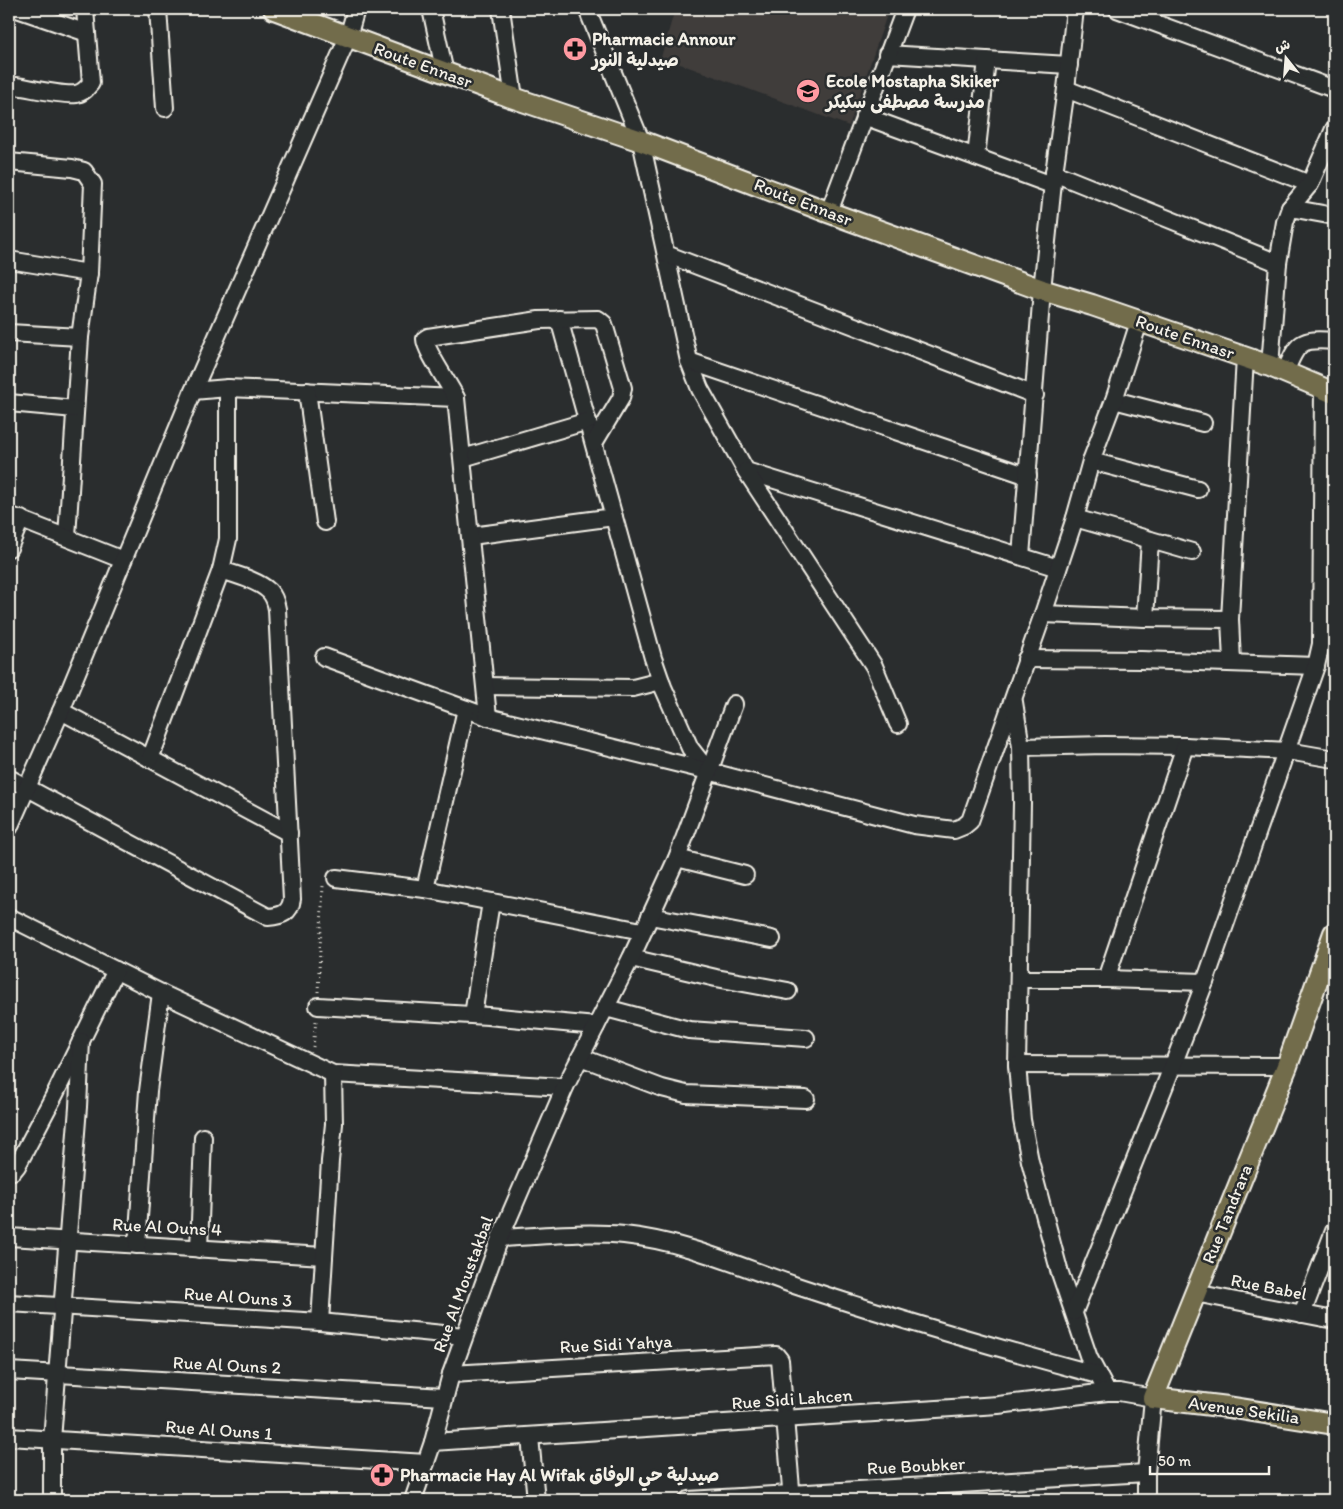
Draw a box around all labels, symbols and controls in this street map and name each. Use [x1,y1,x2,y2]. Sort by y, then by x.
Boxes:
place label: Pharmacie Annour صيدلية النور [590,28,736,72]
north arrow [1260,32,1310,82]
pharmacy icon: Pharmacie Annour صيدلية النور [562,36,588,62]
text: ش [1272,36,1292,56]
street label: Route Ennasr [371,37,475,93]
place label: Ecole Mostapha Skiker مدرسة مصطفى سكيكر [824,70,1000,114]
school or university icon: Ecole Mostapha Skiker مدرسة مصطفى سكيكر [795,78,821,104]
street label: Route Ennasr [751,173,855,231]
street label: Route Ennasr [1133,310,1238,364]
street label: Rue Tandrara [1197,1161,1257,1267]
street label: Rue Al Ouns 4 [112,1213,223,1241]
street label: Rue Al Moustakbal [428,1213,498,1355]
street label: Rue Babel [1229,1269,1309,1305]
street label: Rue Al Ouns 3 [183,1282,293,1312]
street label: Rue Sidi Yahya [559,1330,674,1358]
street label: Rue Al Ouns 2 [172,1351,282,1379]
street label: Rue Sidi Lahcen [731,1384,853,1414]
street label: Avenue Sekilia [1187,1391,1302,1429]
street label: Rue Al Ouns 1 [165,1415,273,1445]
scale bar [1150,1444,1269,1476]
street label: Rue Boubker [866,1452,966,1480]
text: 50 m [1158,1452,1191,1470]
pharmacy icon: Pharmacie Hay Al Wifak صيدلية حي الوفاق [369,1462,395,1488]
place label: Pharmacie Hay Al Wifak صيدلية حي الوفاق [400,1464,719,1491]

